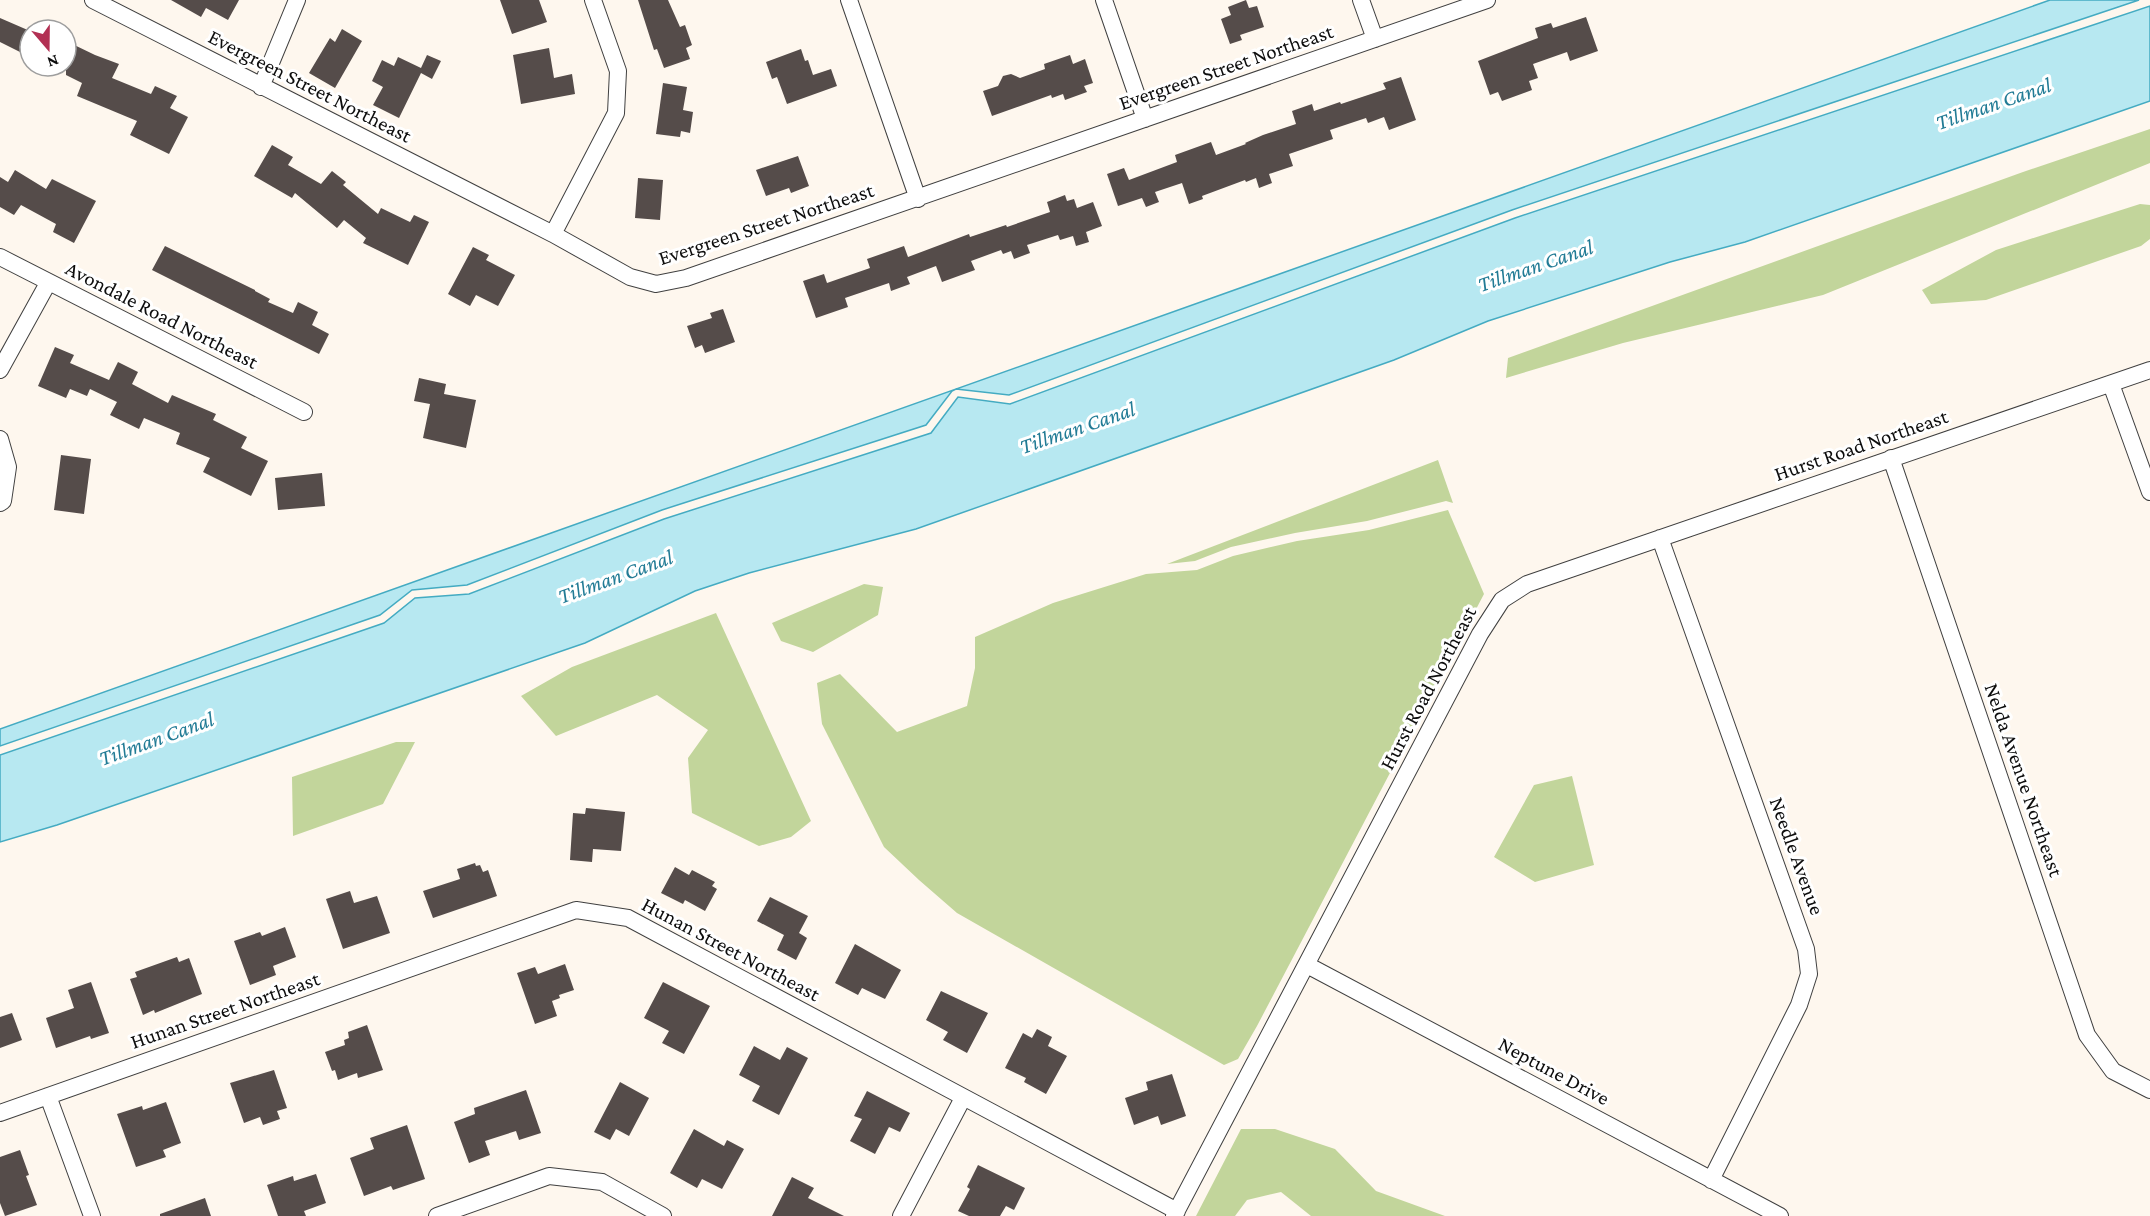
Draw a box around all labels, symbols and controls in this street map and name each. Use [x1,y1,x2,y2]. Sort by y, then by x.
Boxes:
north arrow [18,18,78,78]
street label: Evergreen Street Northeast [1116,19,1337,115]
street label: Evergreen Street Northeast [204,24,416,148]
text: N [45,52,61,72]
water label: Tillman Canal [1932,72,2055,135]
street label: Evergreen Street Northeast [655,178,878,270]
water label: Tillman Canal [1474,234,1597,297]
street label: Avondale Road Northeast [62,256,263,374]
water label: Tillman Canal [1016,396,1139,459]
street label: Hurst Road Northeast [1771,404,1952,486]
water label: Tillman Canal [554,544,677,609]
street label: Hurst Road Northeast [1375,601,1482,774]
street label: Nelda Avenue Northeast [1980,680,2069,881]
water label: Tillman Canal [95,706,218,771]
street label: Needle Avenue [1765,794,1829,918]
street label: Hunan Street Northeast [638,892,825,1007]
street label: Hunan Street Northeast [127,966,324,1054]
street label: Neptune Drive [1494,1032,1614,1110]

